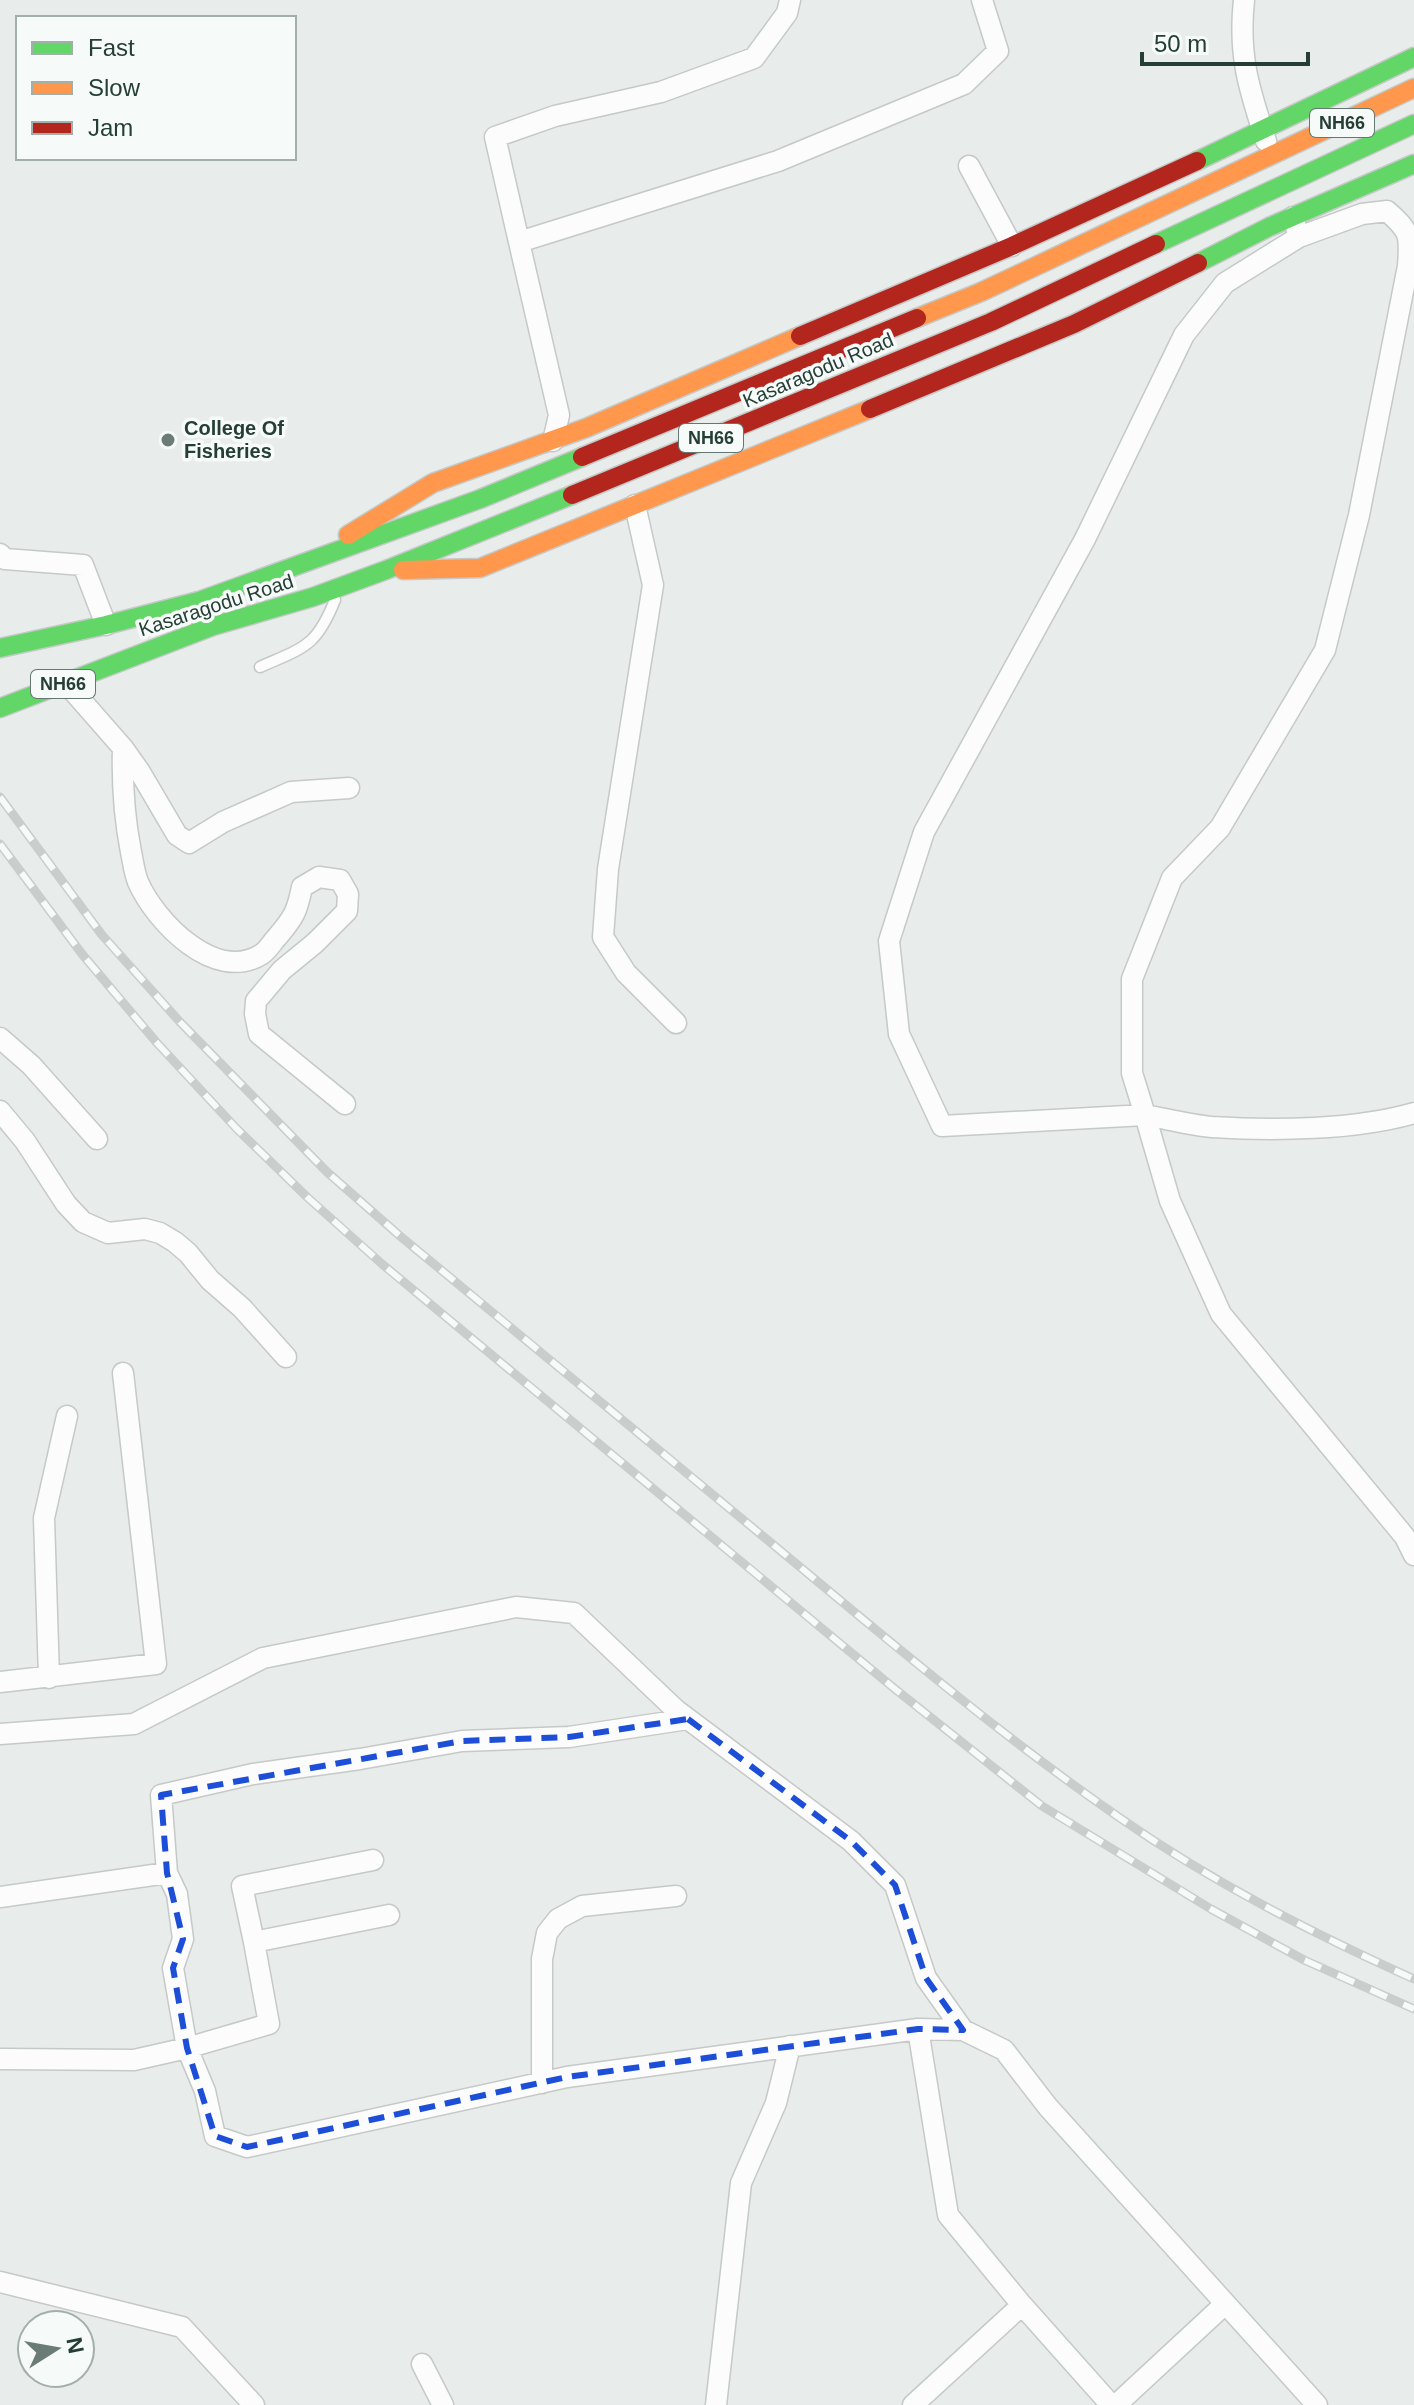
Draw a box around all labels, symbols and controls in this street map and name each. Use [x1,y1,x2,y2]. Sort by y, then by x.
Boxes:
legend [16,16,296,160]
scale bar [1142,16,1308,66]
text: 50 m [1154,30,1207,57]
text: Fast [88,34,135,61]
text: Slow [88,74,141,101]
road number: NH66 [1310,109,1374,137]
text: Jam [88,114,133,141]
street label: Kasaragodu Road [739,328,897,412]
place label: College Of Fisheries [184,417,284,462]
road number: NH66 [679,424,743,452]
marker: College Of Fisheries [159,431,177,449]
street label: Kasaragodu Road [136,570,296,640]
road number: NH66 [31,670,95,698]
north arrow [16,2309,96,2389]
text: N [61,2335,89,2355]

